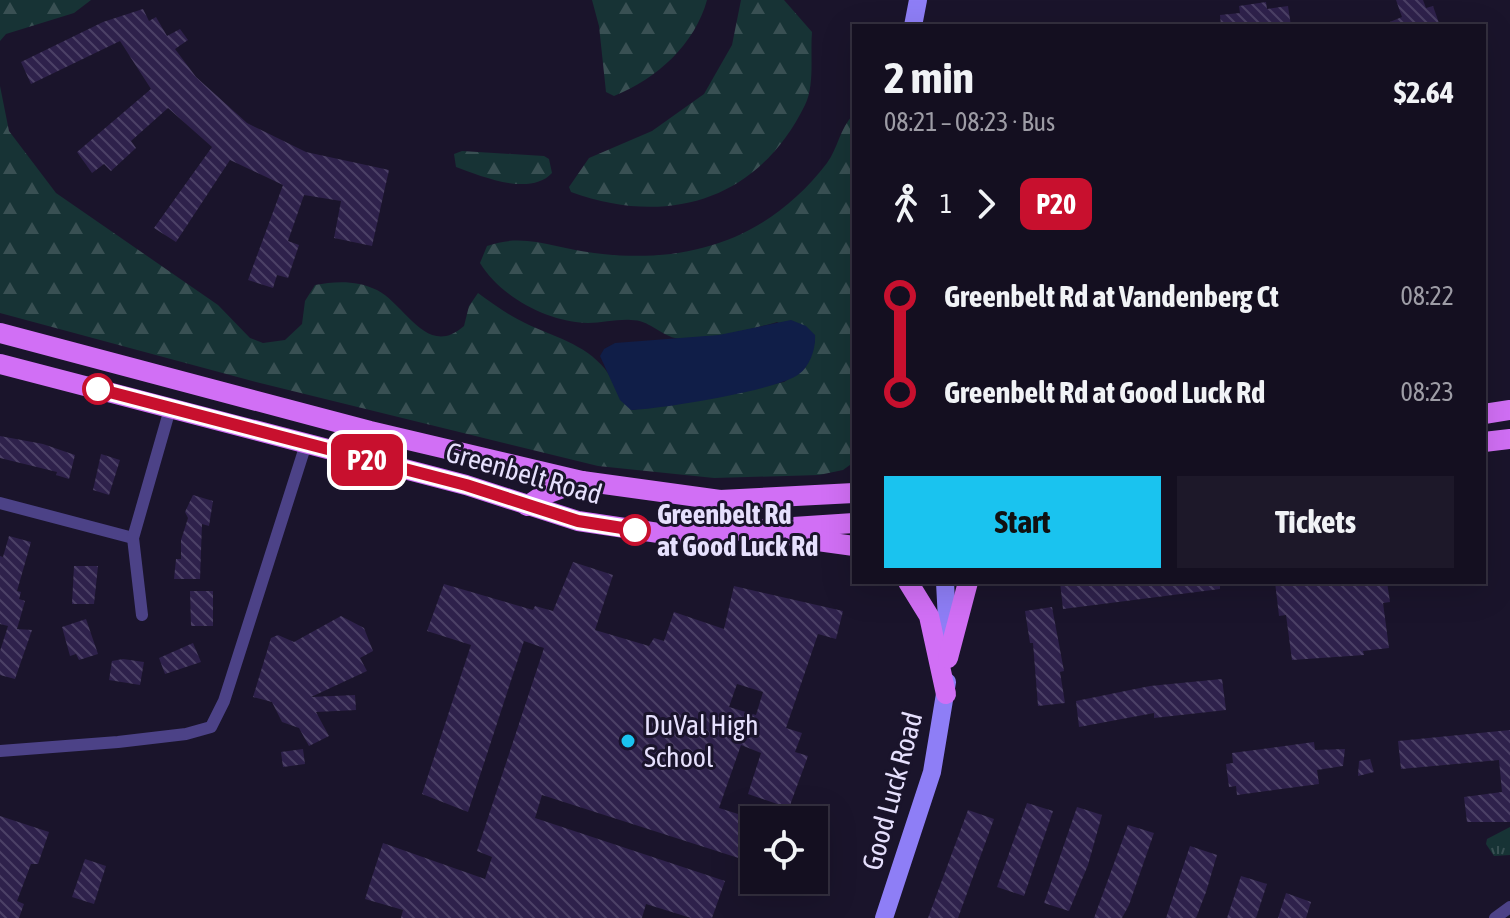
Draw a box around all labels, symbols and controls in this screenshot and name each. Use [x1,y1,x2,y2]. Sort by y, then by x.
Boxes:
text: 2 min [884,52,974,102]
text: $2.64 [1394,75,1454,109]
text: 08:21 – 08:23 · Bus [884,107,1055,137]
icon: walk [884,182,928,226]
icon: forward [964,182,1008,226]
text: P20 [1036,188,1076,220]
text: 1 [940,189,952,219]
text: Greenbelt Rd at Vandenberg Ct [944,279,1279,313]
text: 08:22 [1400,281,1454,311]
unlabelled marker [83,374,113,404]
text: Greenbelt Rd at Good Luck Rd [944,375,1265,409]
text: 08:23 [1400,377,1454,407]
line badge: P20 [321,434,413,486]
street label: Greenbelt Road [442,435,606,511]
text: P20 [347,444,387,476]
button: Start [884,476,1161,568]
button: Tickets [1177,476,1454,568]
place label: Greenbelt Rd at Good Luck Rd [657,498,818,562]
marker: Greenbelt Rd at Good Luck Rd [620,515,650,545]
street label: Good Luck Road [856,708,928,874]
place label: DuVal High School [644,709,759,773]
marker: DuVal High School [619,732,637,750]
map controls [740,806,828,894]
button: locate [740,806,828,894]

